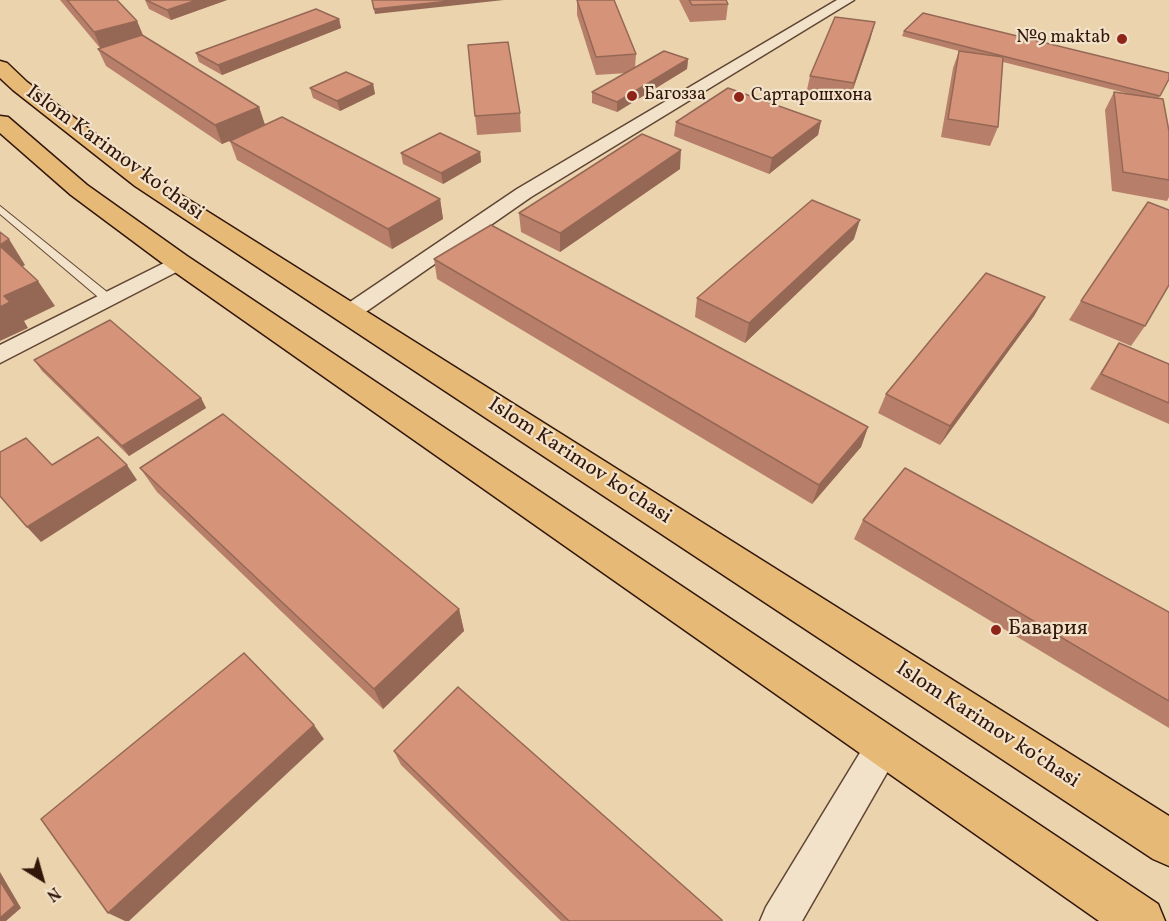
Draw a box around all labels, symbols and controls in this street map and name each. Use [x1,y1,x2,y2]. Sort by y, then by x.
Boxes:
place label: №9 maktab [1016,28,1110,50]
marker: №9 maktab [1115,32,1129,46]
street label: Islom Karimov ko‘chasi [20,81,208,227]
place label: Багозза [644,85,706,107]
place label: Сартарошхона [751,86,872,108]
marker: Багозза [625,89,639,103]
marker: Сартарошхона [732,90,746,104]
street label: Islom Karimov ko‘chasi [482,393,676,531]
place label: Бавария [1008,617,1088,643]
marker: Бавария [989,623,1003,637]
street label: Islom Karimov ko‘chasi [890,657,1084,795]
north arrow [12,849,72,909]
text: N [42,881,64,906]

